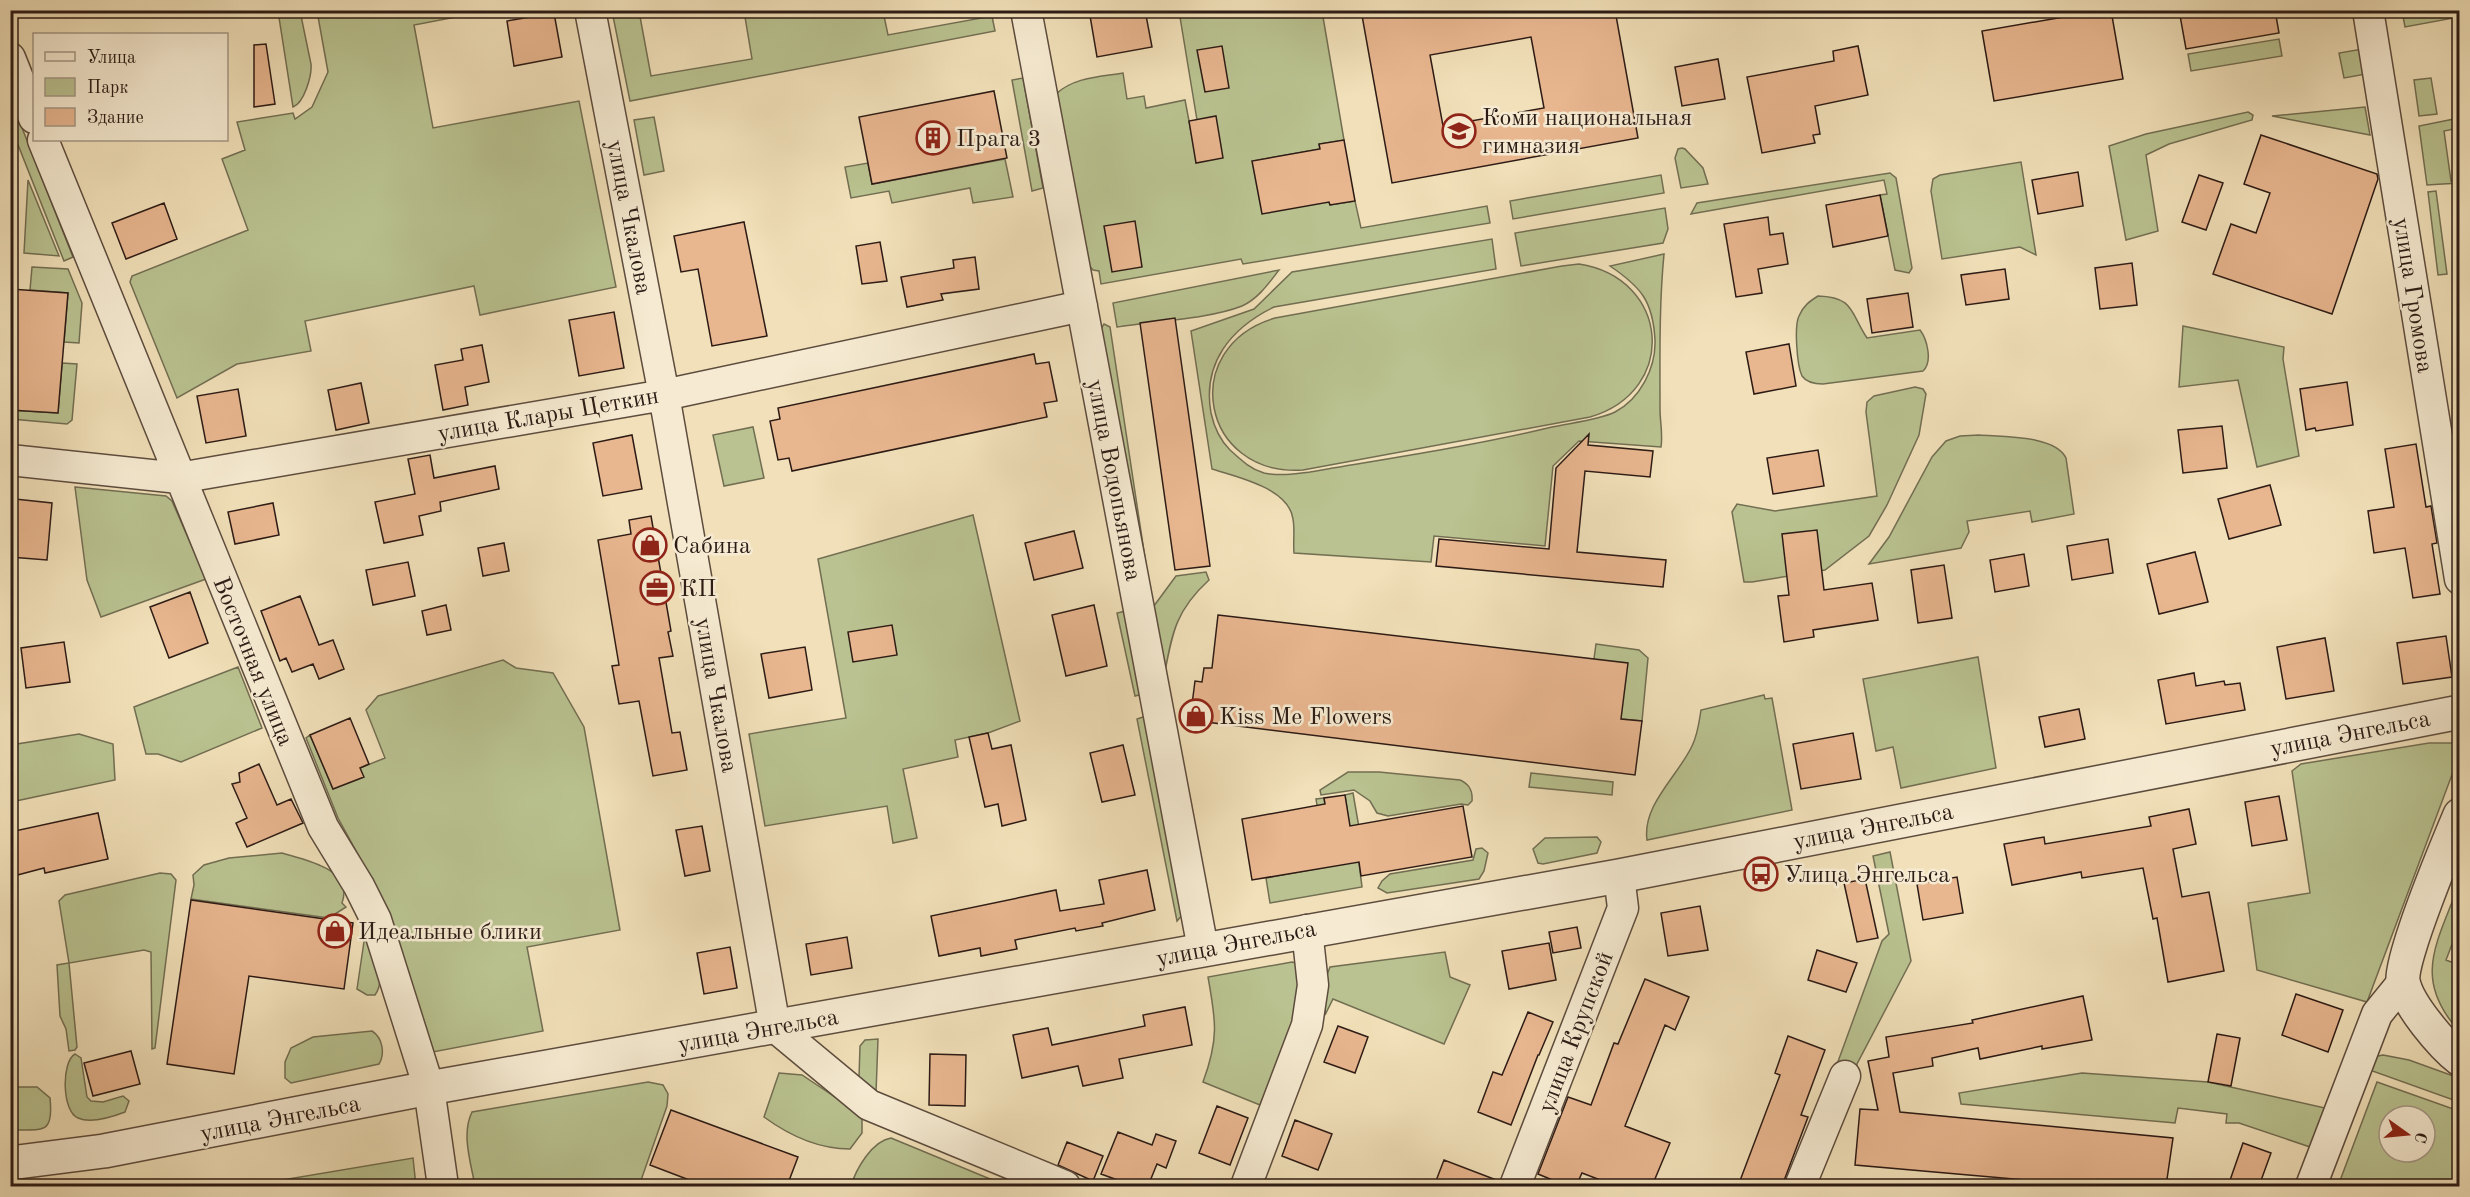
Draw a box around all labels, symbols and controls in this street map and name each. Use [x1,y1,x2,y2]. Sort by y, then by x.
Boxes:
legend [33,33,228,141]
text: Улица [87,49,136,67]
text: Парк [87,79,128,97]
place label: Коми национальная гимназия [1482,107,1692,159]
text: Здание [87,109,144,127]
school or university icon: Коми национальная гимназия [1441,113,1477,149]
building icon: Прага 3 [915,120,951,156]
place label: Прага 3 [956,128,1041,152]
street label: улица Чкалова [601,138,655,297]
street label: улица Громова [2388,216,2436,375]
street label: улица Водопьянова [1082,378,1144,583]
street label: улица Клары Цеткин [436,385,661,447]
shop icon: Сабина [632,527,668,563]
place label: Сабина [673,535,751,559]
office icon: КП [639,570,675,606]
street label: Восточная улица [207,574,297,750]
place label: КП [680,578,716,602]
street label: улица Чкалова [690,616,741,775]
shop icon: Kiss Me Flowers [1178,698,1214,734]
place label: Kiss Me Flowers [1219,706,1392,730]
street label: улица Энгельса [2268,708,2433,762]
street label: улица Энгельса [1791,801,1956,855]
bus stop icon: Улица Энгельса [1743,856,1779,892]
place label: Улица Энгельса [1784,864,1950,888]
shop icon: Идеальные блики [317,913,353,949]
street label: улица Энгельса [1154,918,1319,972]
place label: Идеальные блики [358,921,542,945]
street label: улица Крупской [1535,949,1619,1117]
street label: улица Энгельса [676,1006,841,1058]
street label: улица Энгельса [198,1093,363,1147]
north arrow [2377,1104,2437,1164]
text: С [2410,1130,2429,1145]

